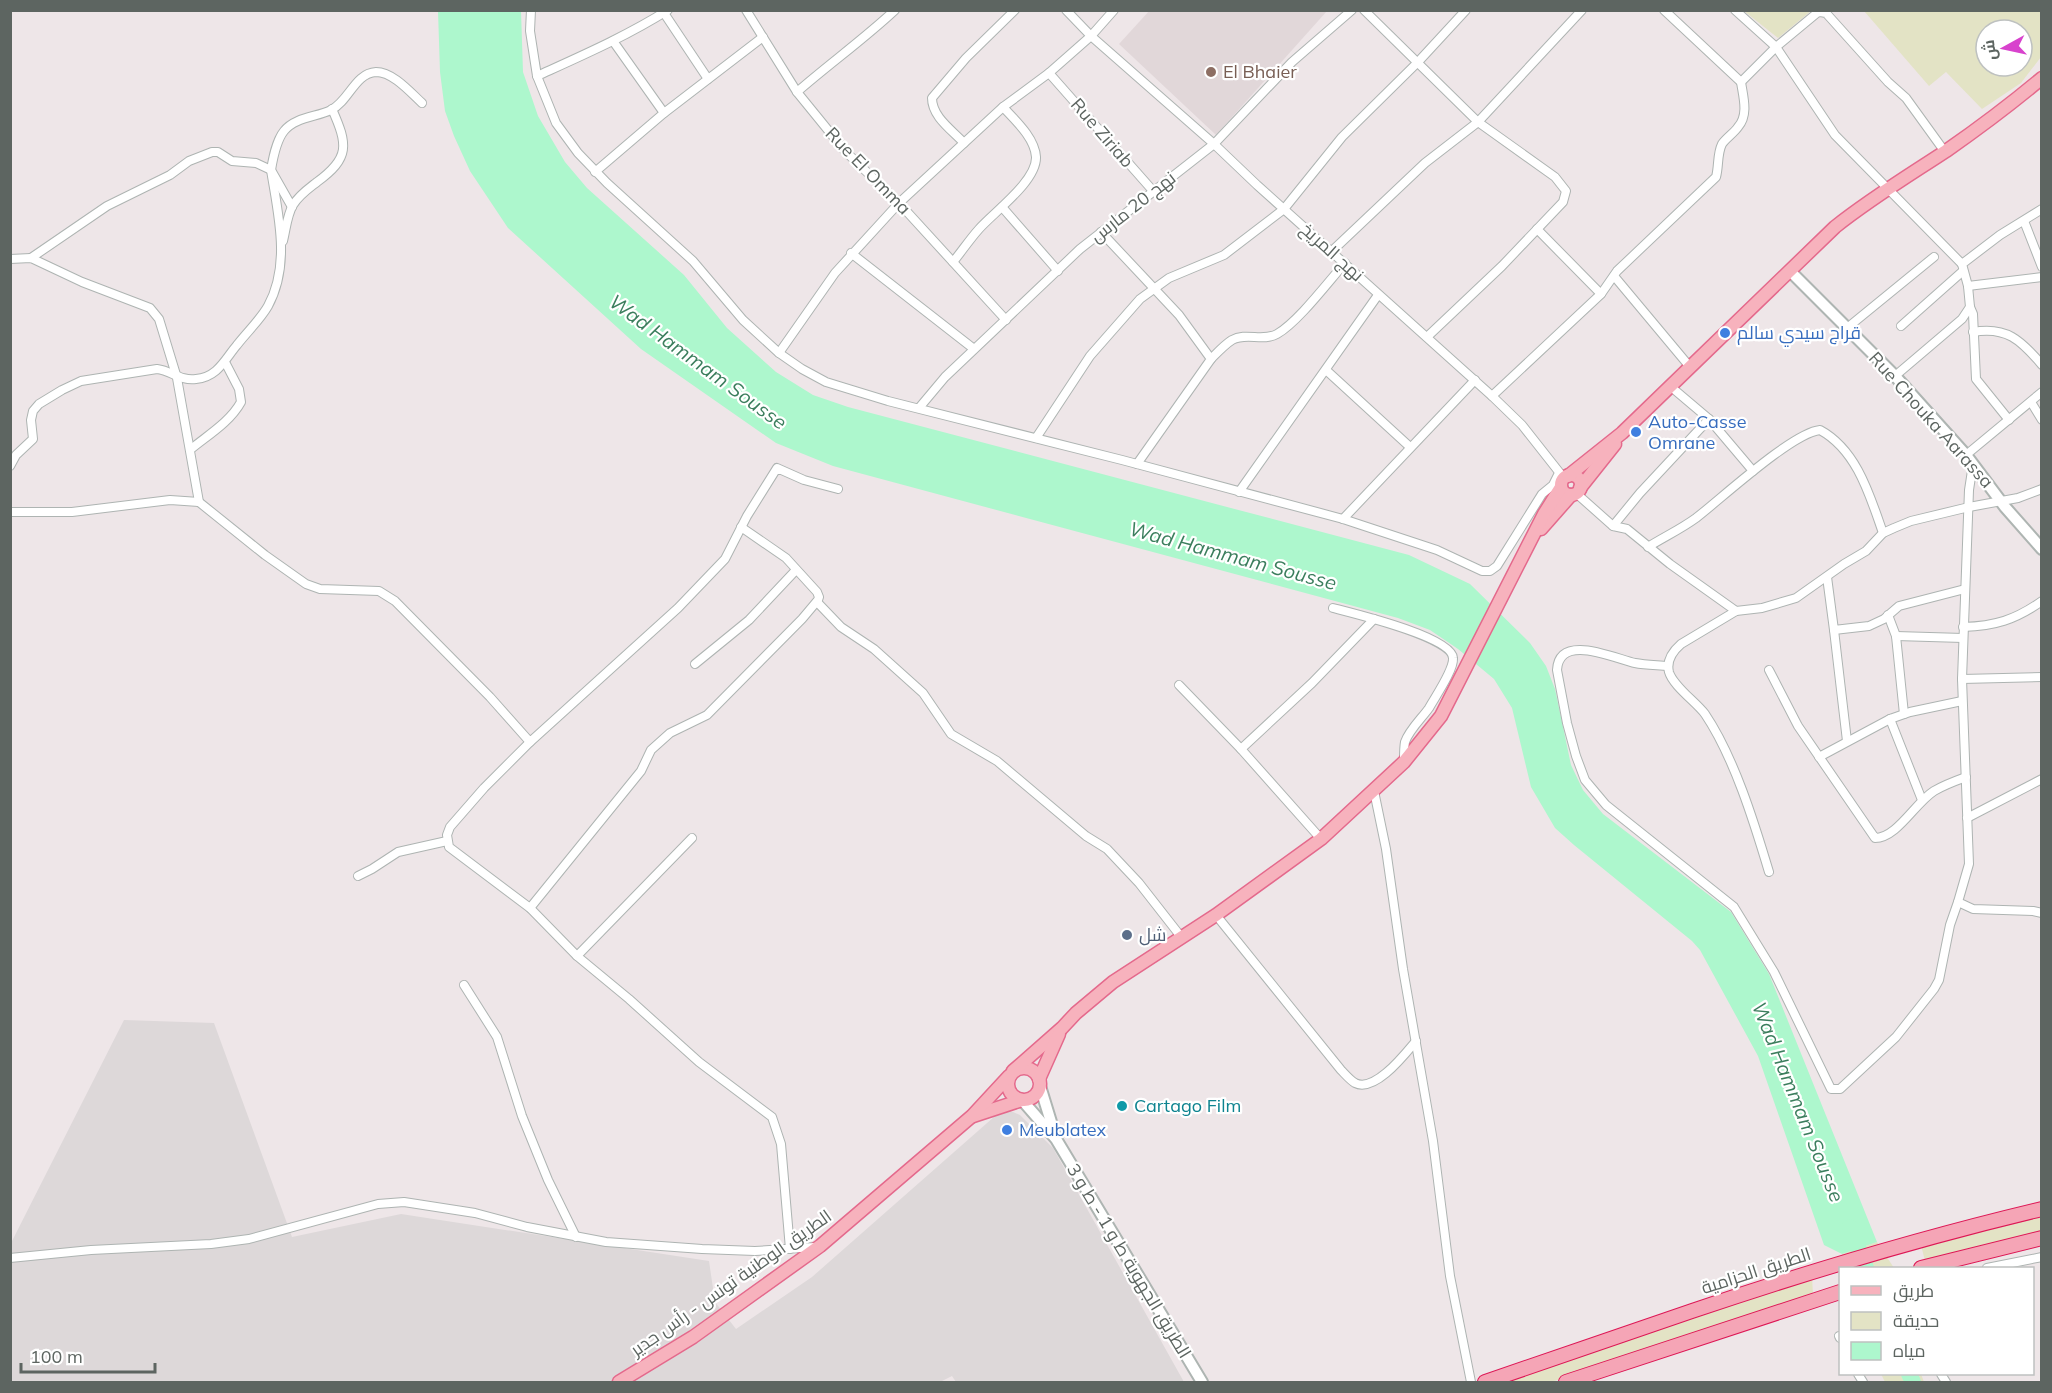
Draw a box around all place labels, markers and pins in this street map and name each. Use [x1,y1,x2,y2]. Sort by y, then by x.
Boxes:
place label: El Bhaier [1223,60,1297,83]
marker: El Bhaier [1204,65,1218,79]
place label: قراج سيدي سالم [1737,321,1861,347]
marker: قراج سيدي سالم [1718,326,1732,340]
place label: Auto-Casse Omrane [1648,410,1747,454]
marker: Auto-Casse Omrane [1629,425,1643,439]
place label: شل [1139,923,1166,946]
marker: شل [1120,928,1134,942]
place label: Cartago Film [1134,1094,1241,1117]
marker: Cartago Film [1115,1099,1129,1113]
place label: Meublatex [1019,1118,1106,1141]
marker: Meublatex [1000,1123,1014,1137]

